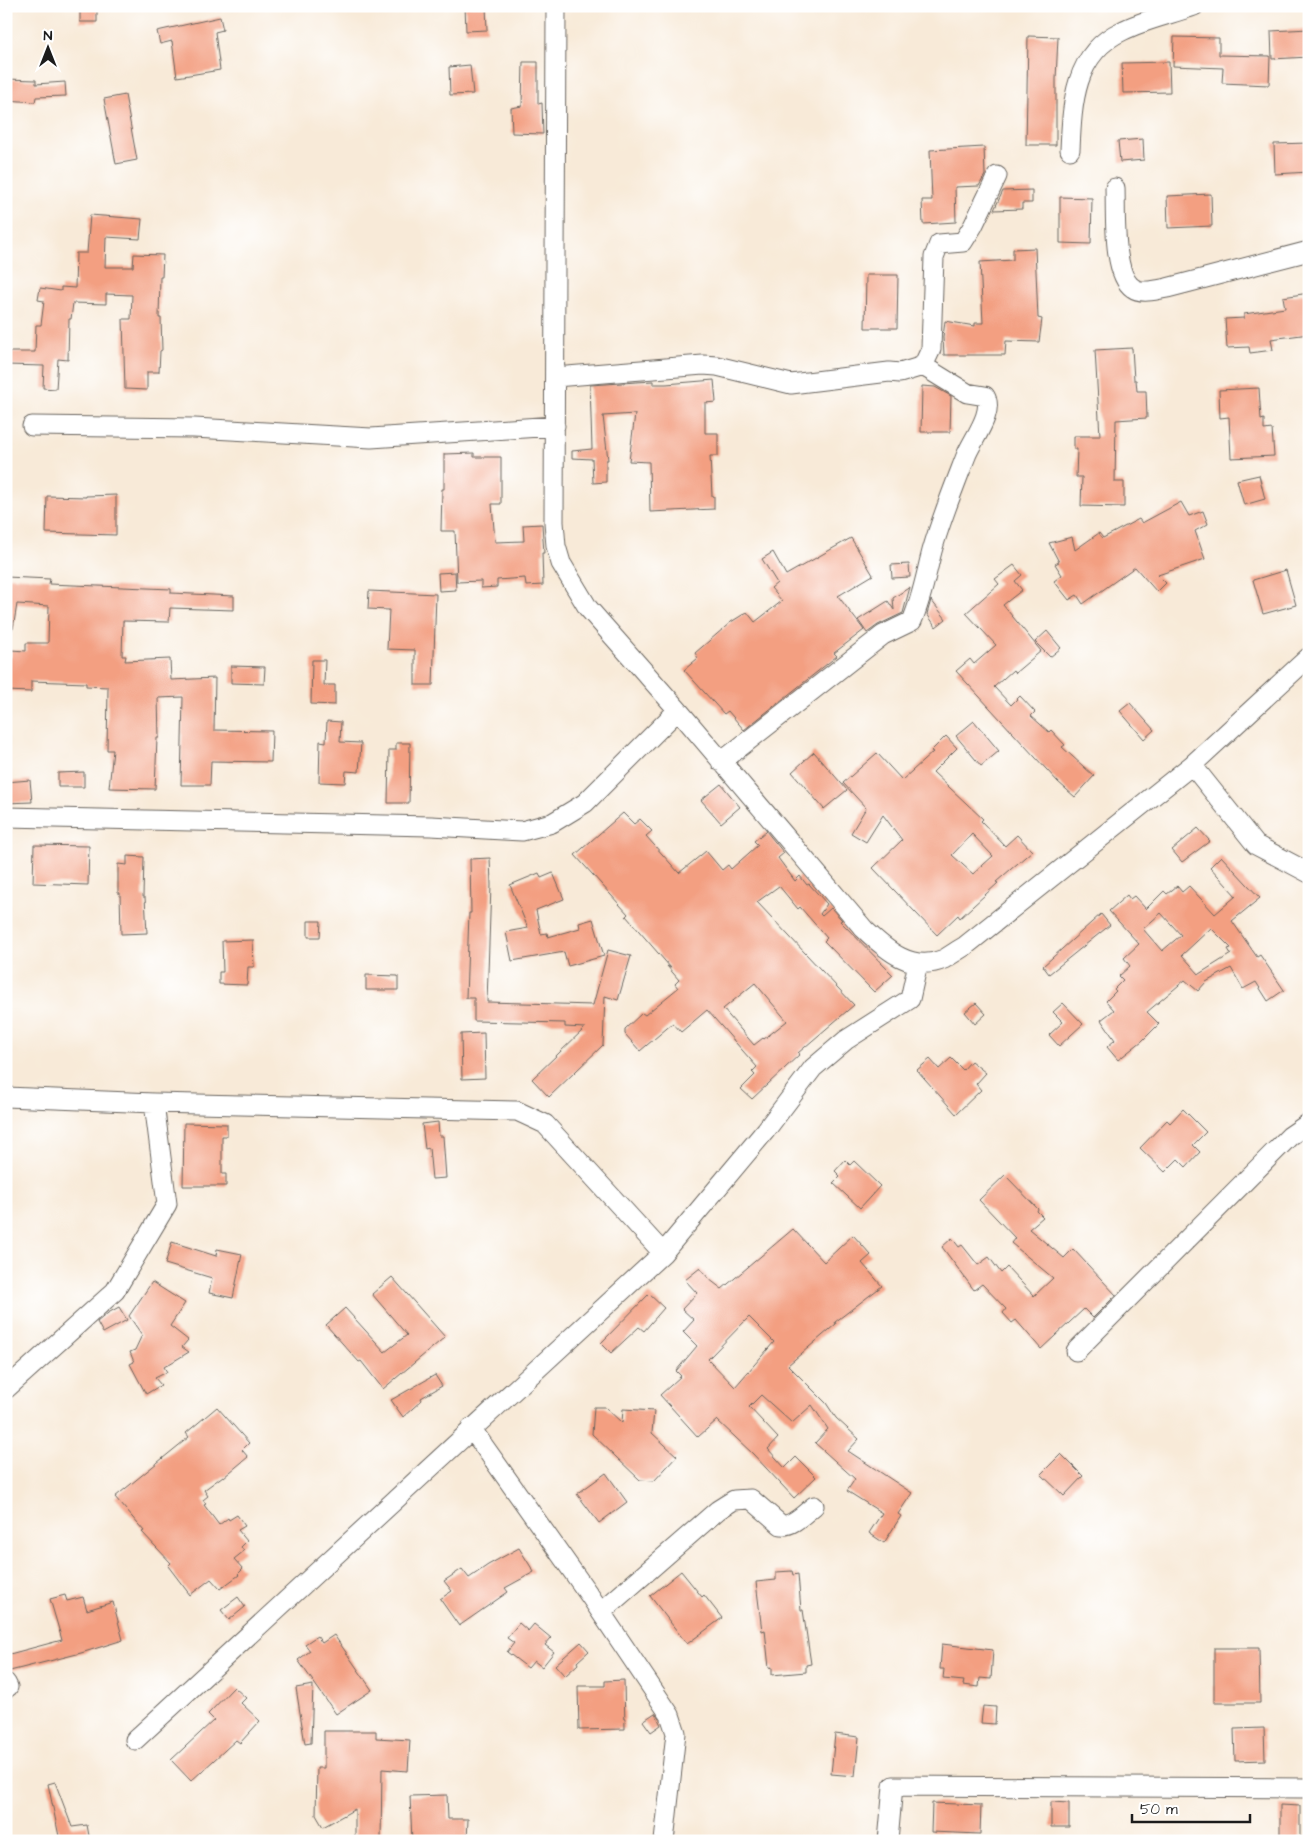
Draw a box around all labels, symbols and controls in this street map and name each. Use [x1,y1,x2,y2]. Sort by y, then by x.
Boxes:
north arrow [22,22,72,72]
text: N [44,26,53,46]
scale bar [1132,1792,1250,1824]
text: 50 m [1140,1799,1178,1820]

